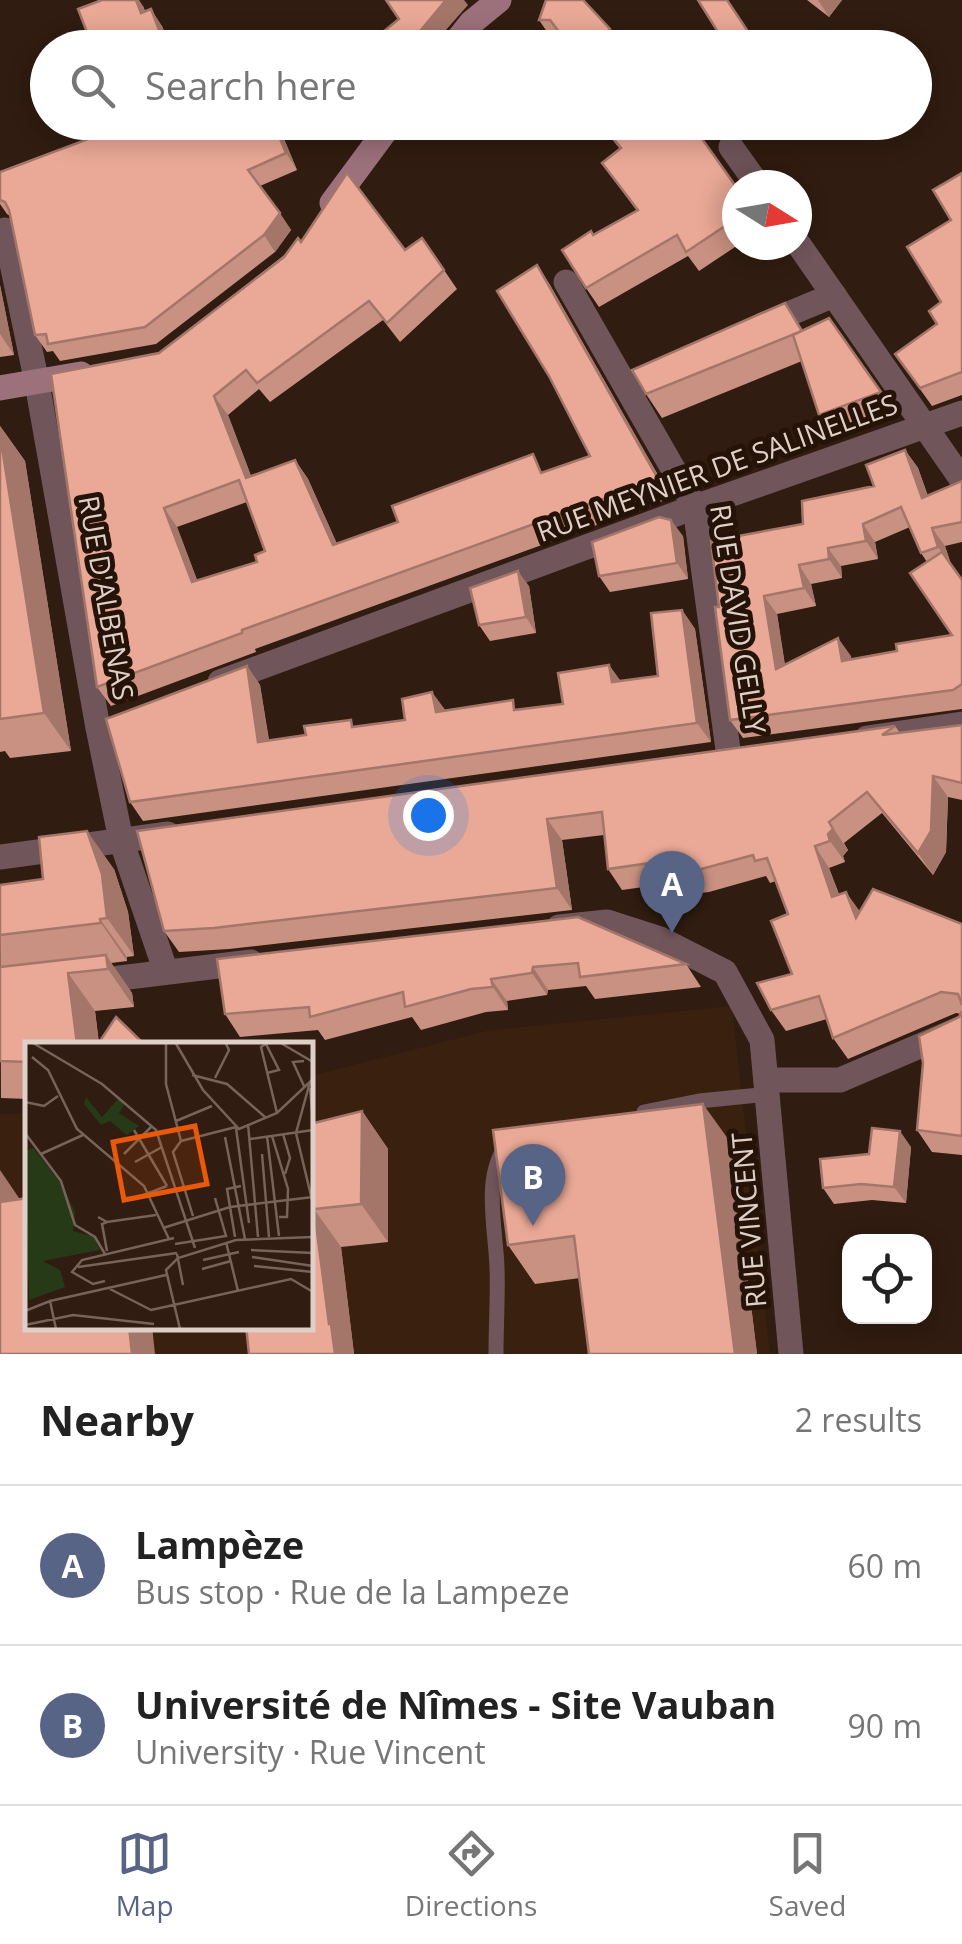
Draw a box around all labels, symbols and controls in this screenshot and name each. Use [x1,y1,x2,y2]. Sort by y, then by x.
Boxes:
search box [30,30,932,140]
icon: search [65,58,120,113]
text: Search here [145,59,357,111]
north arrow [722,170,812,260]
street label: RUE MEYNIER DE SALINELLES [531,384,902,550]
street label: RUE D'ALBENAS [70,493,144,703]
street label: RUE DAVID GELLY [702,502,776,736]
your location [403,790,454,841]
pin: A [640,850,704,933]
inset map [25,1042,312,1329]
street label: RUE VINCENT [721,1130,775,1309]
pin: B [500,1144,566,1226]
map controls [842,1234,932,1324]
button: locate [842,1234,932,1324]
text: Nearby [40,1391,194,1448]
text: 2 results [795,1398,922,1441]
text: Lampèze [135,1518,304,1570]
text: A [61,1544,84,1587]
text: 60 m [847,1544,922,1587]
text: Bus stop · Rue de la Lampeze [135,1570,570,1613]
text: Université de Nîmes - Site Vauban [135,1678,776,1730]
text: B [62,1704,83,1747]
text: 90 m [847,1704,922,1747]
text: University · Rue Vincent [135,1730,486,1773]
tab: Map [116,1826,174,1924]
tab: Directions [405,1826,537,1924]
tab: Saved [769,1826,846,1924]

